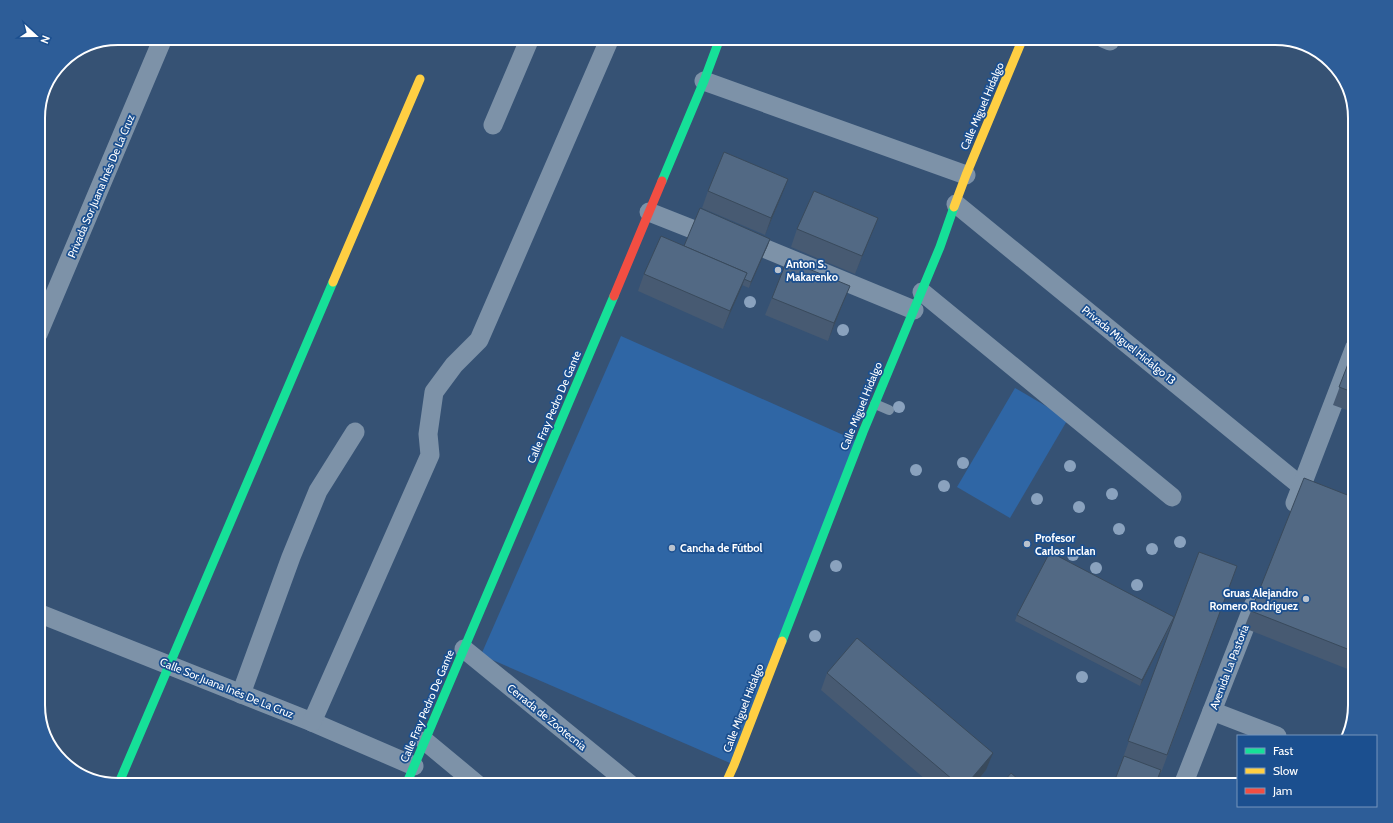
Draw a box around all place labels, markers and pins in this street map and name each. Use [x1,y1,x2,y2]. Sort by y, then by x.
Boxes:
place label: Anton S. Makarenko [786,257,838,284]
marker: Anton S. Makarenko [773,265,783,275]
place label: Profesor Carlos Inclan [1035,531,1096,558]
marker: Profesor Carlos Inclan [1022,539,1032,549]
place label: Cancha de Fútbol [680,541,763,555]
marker: Cancha de Fútbol [667,543,677,553]
place label: Gruas Alejandro Romero Rodriguez [1210,586,1299,613]
marker: Gruas Alejandro Romero Rodriguez [1301,594,1311,604]

